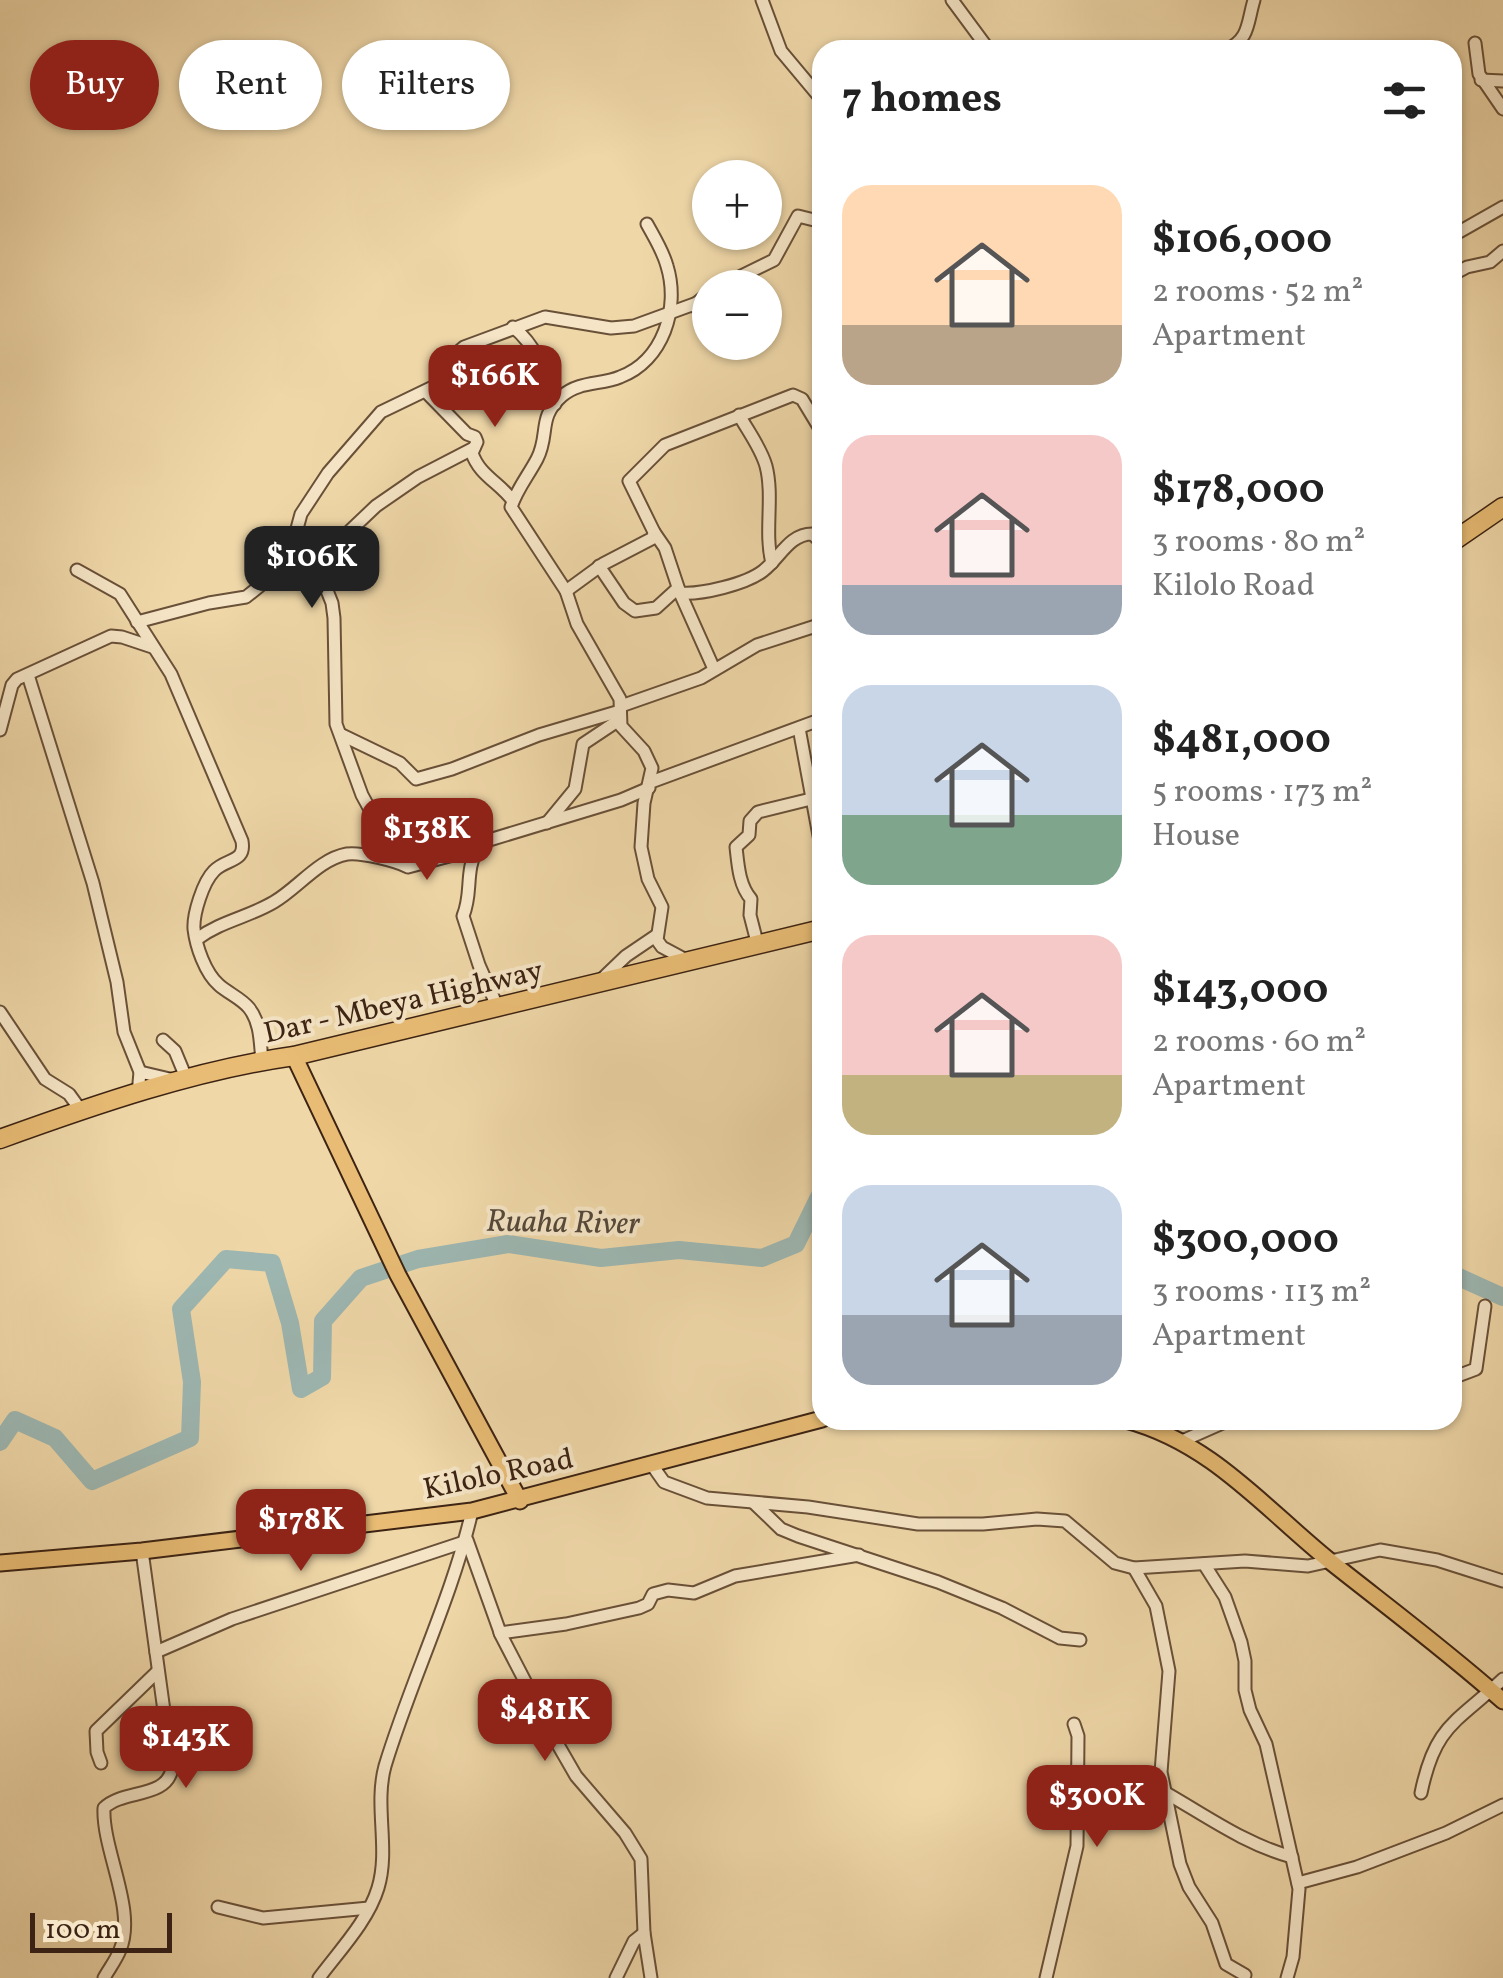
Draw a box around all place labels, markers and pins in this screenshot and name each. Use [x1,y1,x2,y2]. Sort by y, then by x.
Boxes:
pin: $166K [425,345,565,430]
pin: $106K [242,526,382,611]
pin: $138K [357,798,497,883]
pin: $178K [231,1489,371,1574]
pin: $481K [475,1679,615,1764]
pin: $143K [116,1706,256,1791]
pin: $300K [1027,1765,1167,1850]

